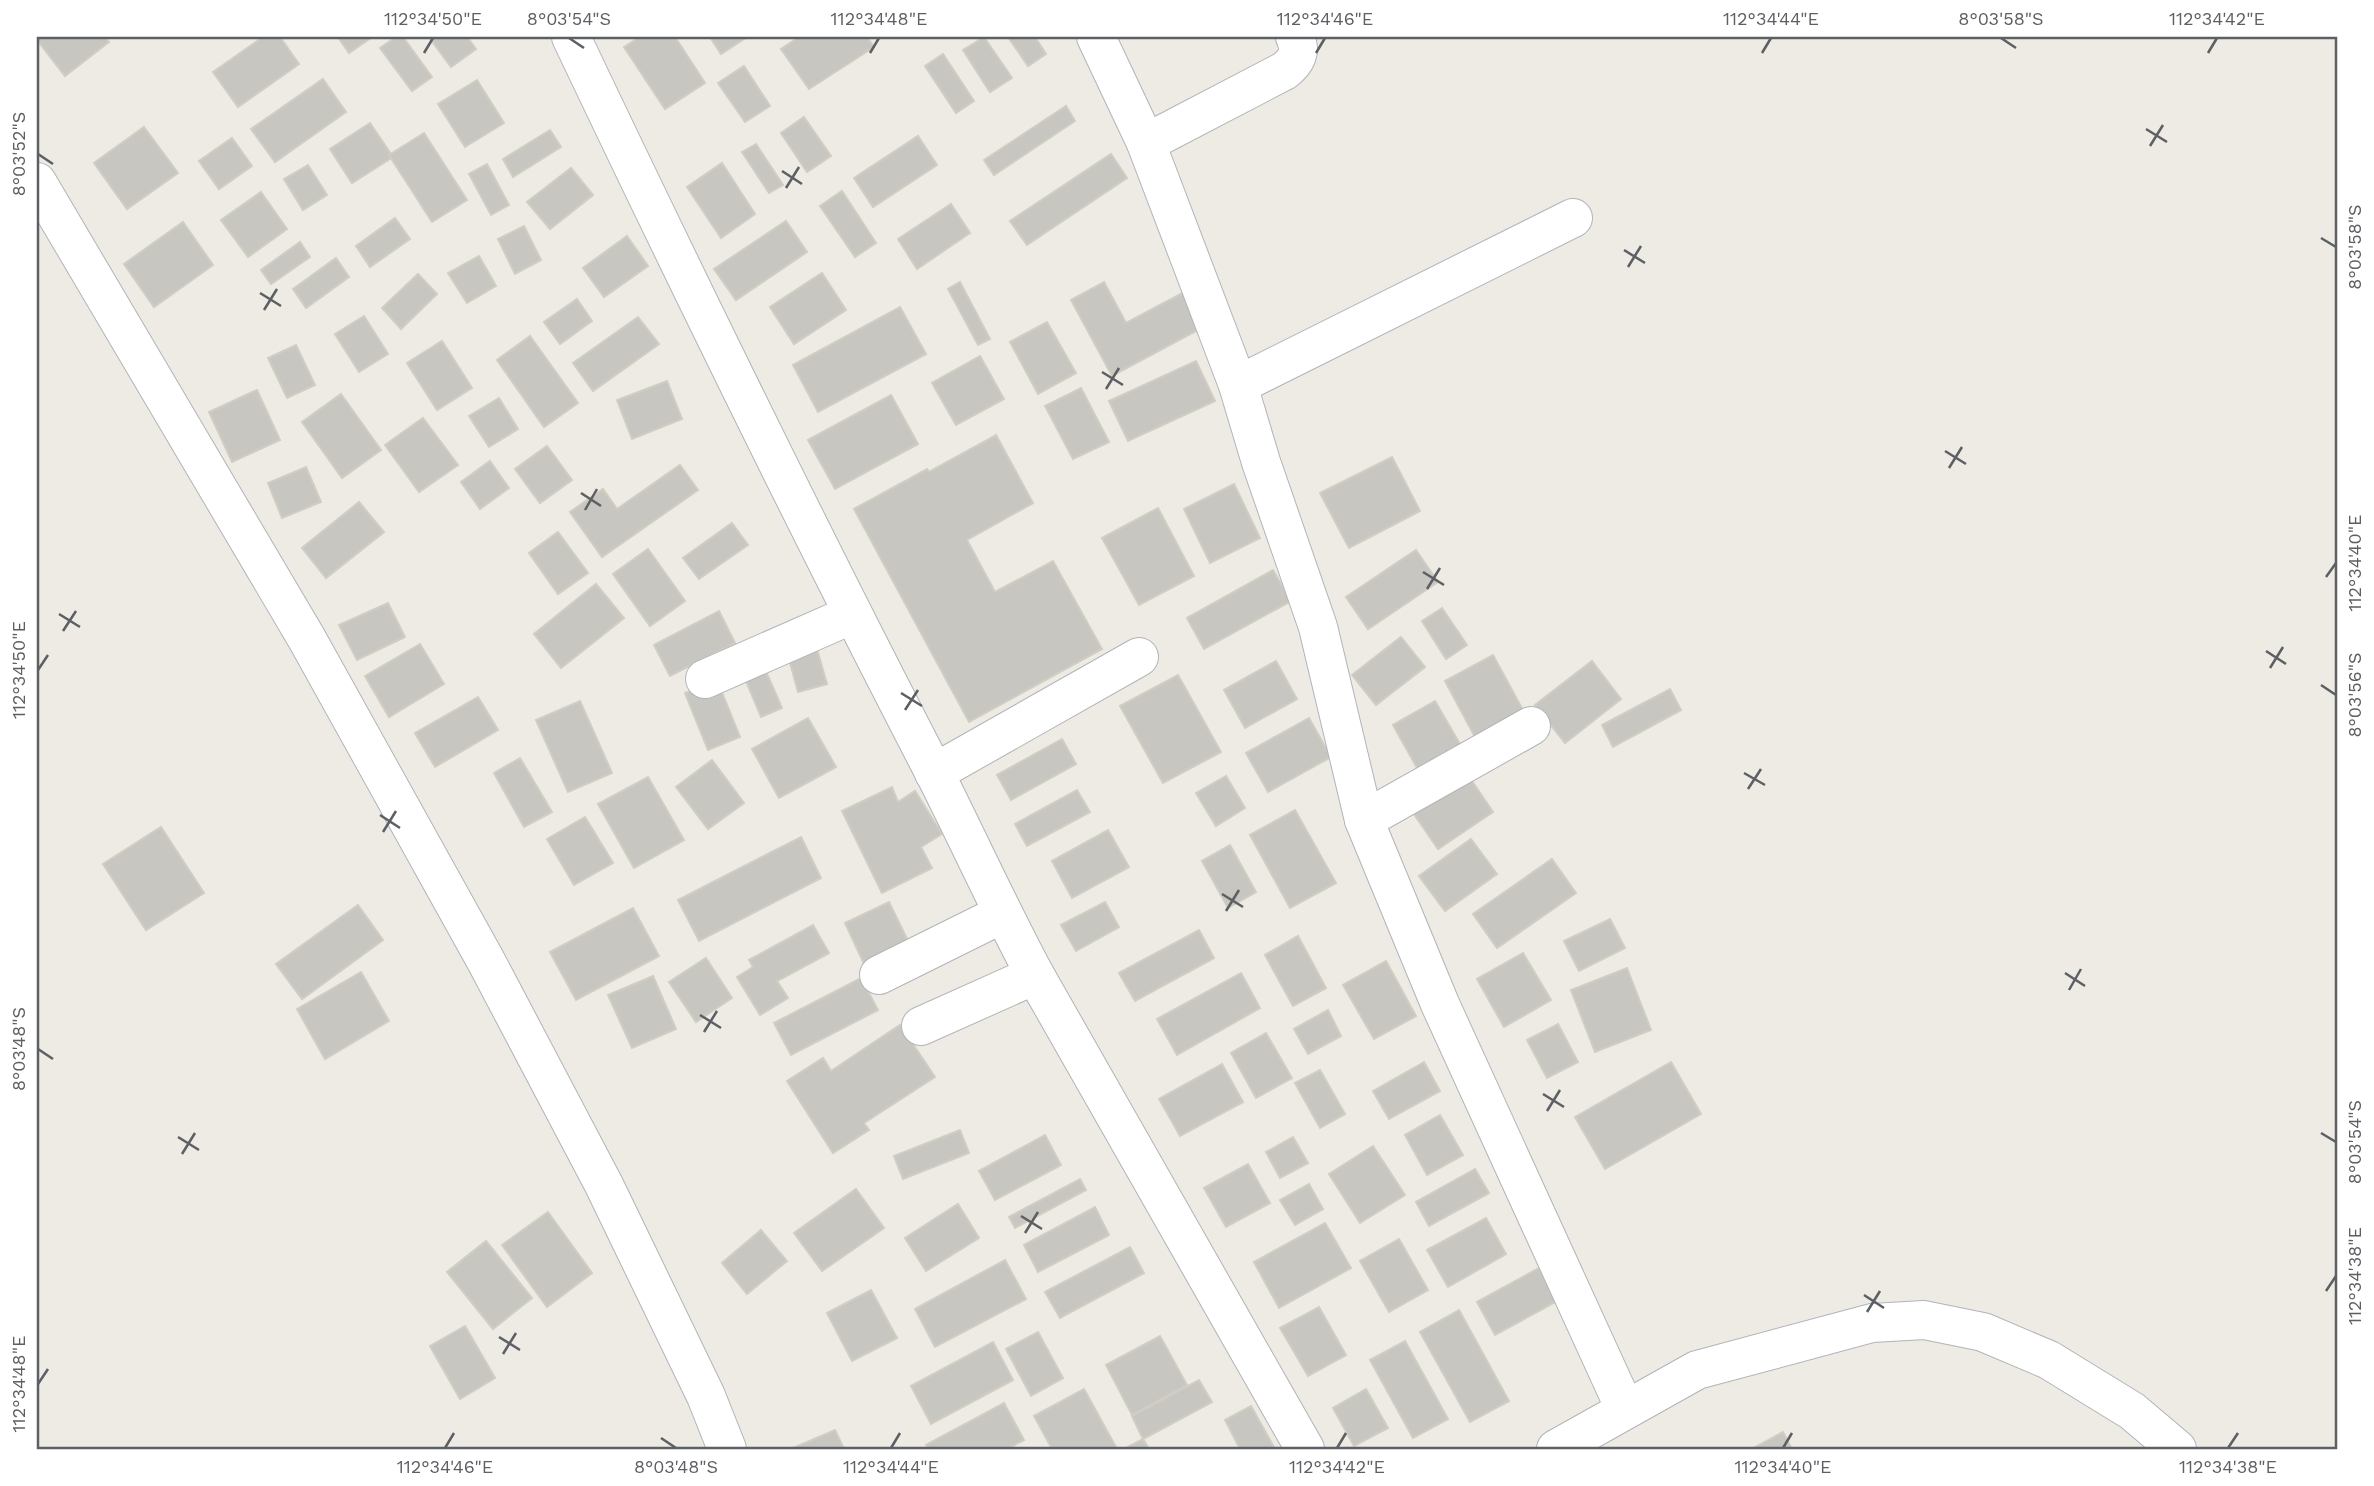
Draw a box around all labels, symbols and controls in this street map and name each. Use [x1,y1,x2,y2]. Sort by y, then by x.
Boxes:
text: 112°34'50"E [384,8,482,29]
text: 8°03'54"S [527,8,611,29]
text: 112°34'48"E [831,8,927,29]
text: 112°34'46"E [1277,8,1373,29]
text: 112°34'44"E [1723,8,1819,29]
text: 8°03'58"S [1958,8,2044,29]
text: 112°34'42"E [2169,8,2265,29]
text: 8°03'52"S [8,112,29,196]
text: 8°03'58"S [2344,204,2365,290]
text: 112°34'40"E [2344,515,2365,611]
text: 112°34'50"E [8,621,29,719]
text: 8°03'56"S [2344,652,2365,738]
text: 8°03'48"S [8,1007,29,1091]
text: 8°03'54"S [2344,1100,2365,1184]
text: 112°34'38"E [2344,1227,2365,1325]
text: 112°34'48"E [8,1336,29,1432]
text: 112°34'46"E [397,1456,493,1477]
text: 8°03'48"S [634,1456,718,1477]
text: 112°34'44"E [843,1456,939,1477]
text: 112°34'42"E [1289,1456,1385,1477]
text: 112°34'40"E [1735,1456,1831,1477]
text: 112°34'38"E [2179,1456,2277,1477]

